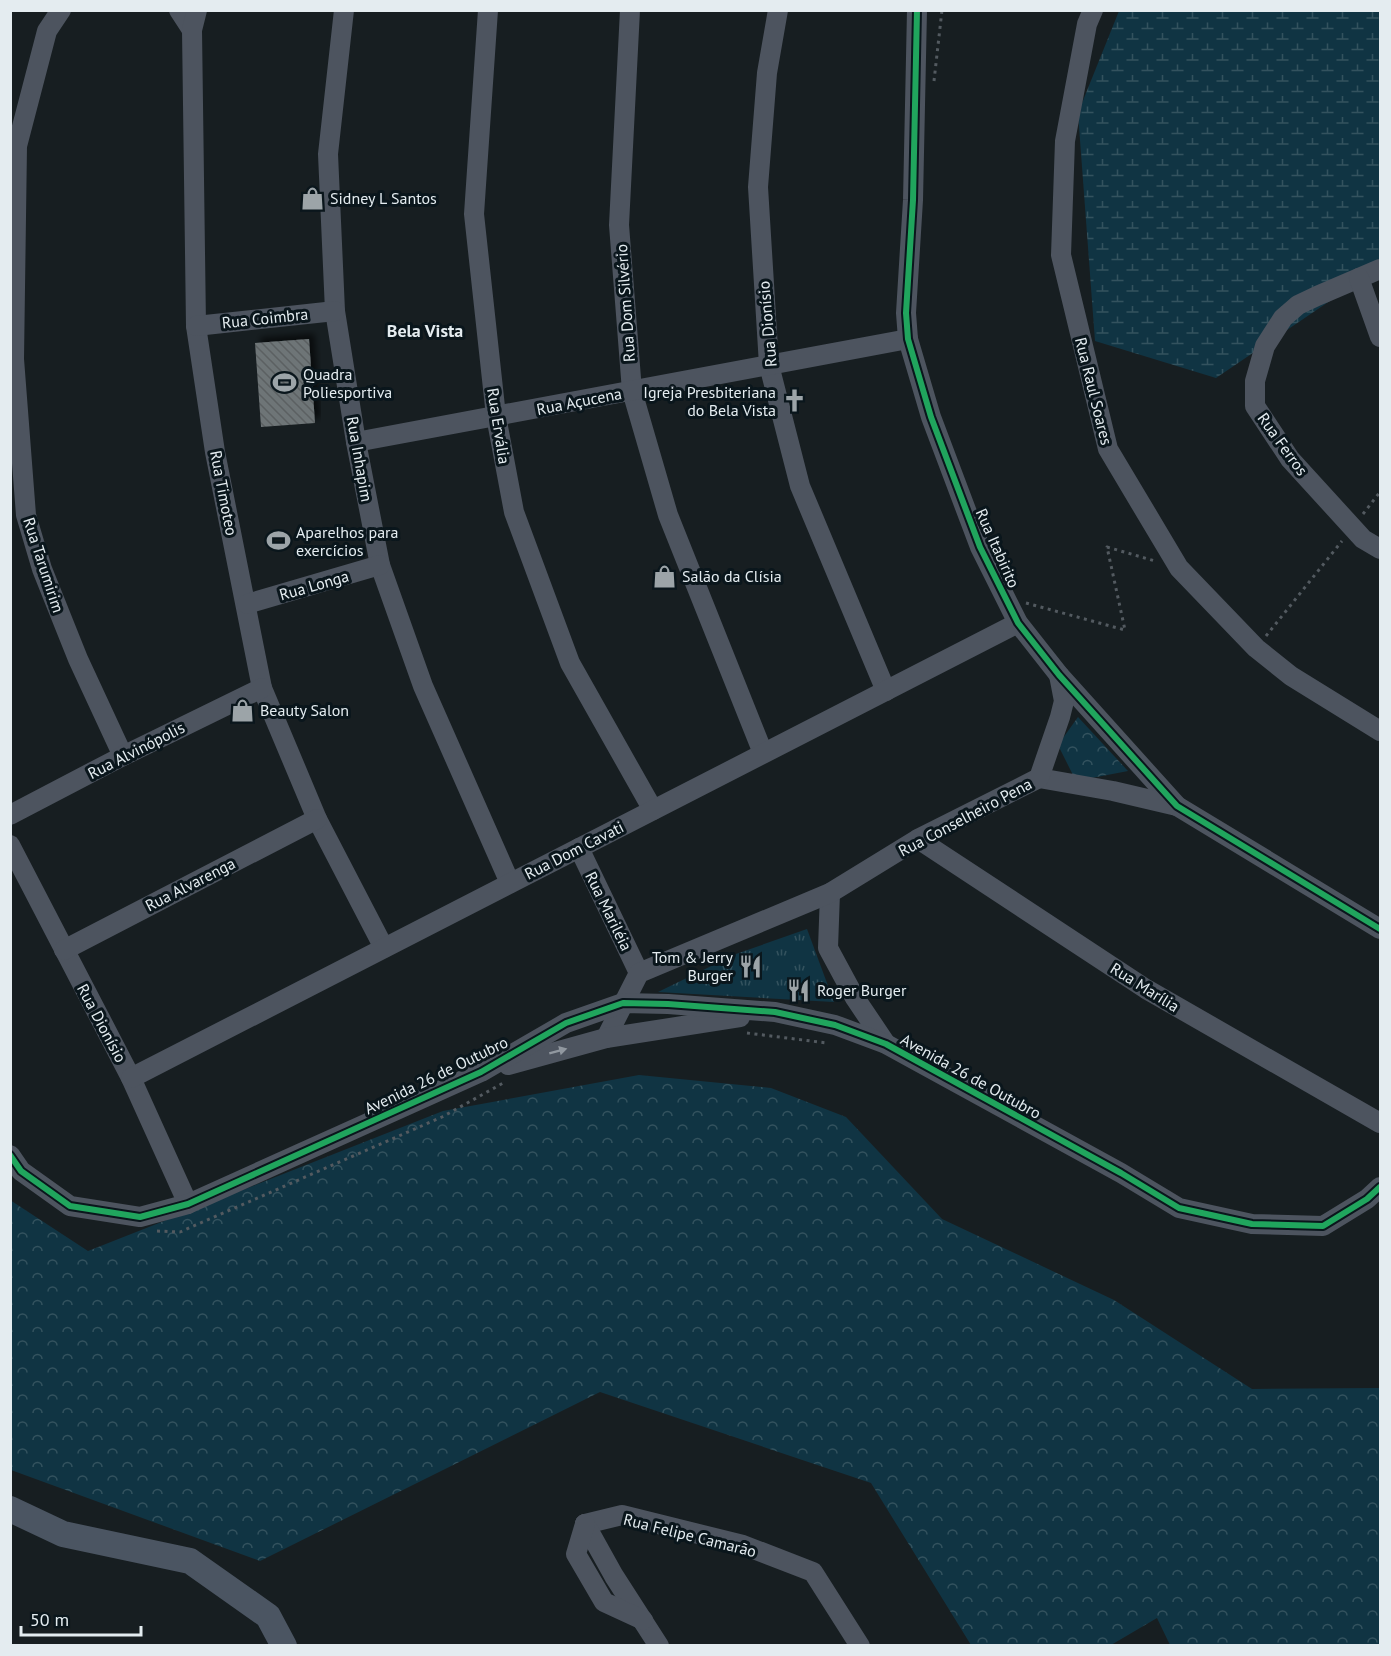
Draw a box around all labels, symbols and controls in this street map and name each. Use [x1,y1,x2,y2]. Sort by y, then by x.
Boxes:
shop icon: Sidney L Santos [299,185,325,211]
place label: Sidney L Santos [330,188,437,208]
street label: Rua Dom Silvério [611,243,639,363]
street label: Rua Dionísio [753,280,781,368]
street label: Rua Coimbra [221,304,309,332]
district label: Bela Vista [387,319,463,342]
street label: Rua Raul Soares [1071,335,1117,447]
place label: Quadra Poliesportiva [303,364,392,402]
sports icon: Quadra Poliesportiva [272,370,298,396]
place label: Igreja Presbiteriana do Bela Vista [643,382,776,420]
street label: Rua Açucena [535,383,623,419]
street label: Rua Ervália [483,387,515,465]
church icon: Igreja Presbiteriana do Bela Vista [781,388,807,414]
street label: Rua Ferros [1254,409,1313,480]
street label: Rua Inhapim [343,415,377,503]
street label: Rua Timoteo [206,449,242,537]
street label: Rua Itabirito [972,505,1024,591]
street label: Rua Tarumirim [19,515,69,615]
place label: Aparelhos para exercícios [296,522,399,560]
sports icon: Aparelhos para exercícios [265,528,291,554]
shop icon: Salão da Clísia [651,563,677,589]
street label: Rua Longa [277,566,351,604]
place label: Salão da Clísia [682,566,782,586]
shop icon: Beauty Salon [229,697,255,723]
place label: Beauty Salon [260,700,349,720]
street label: Rua Alvinópolis [84,717,188,783]
street label: Rua Conselheiro Pena [895,773,1035,861]
street label: Rua Dom Cavati [521,816,627,884]
street label: Rua Alvarenga [142,853,238,915]
street label: Rua Mariléia [581,868,637,954]
place label: Tom & Jerry Burger [652,947,734,985]
restaurant icon: Tom & Jerry Burger [738,953,764,979]
street label: Rua Marília [1107,958,1183,1016]
restaurant icon: Roger Burger [786,977,812,1003]
street label: Rua Dionísio [73,980,131,1066]
place label: Roger Burger [817,980,907,1000]
street label: Avenida 26 de Outubro [897,1029,1045,1123]
street label: Avenida 26 de Outubro [361,1032,511,1118]
one-way arrow [549,1046,567,1055]
street label: Rua Felipe Camarão [621,1509,759,1561]
scale bar [21,1599,141,1637]
text: 50 m [30,1608,69,1631]

